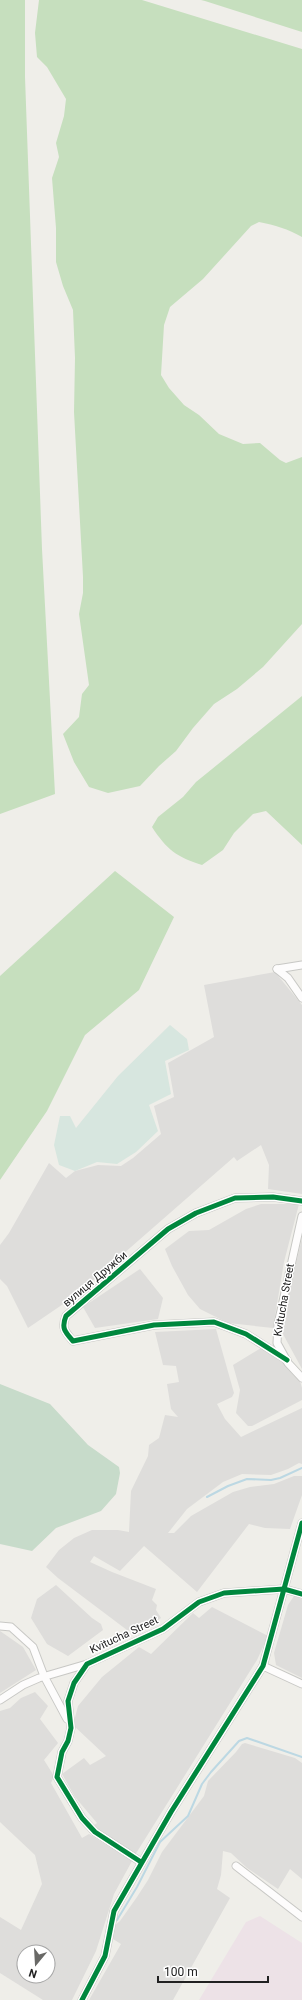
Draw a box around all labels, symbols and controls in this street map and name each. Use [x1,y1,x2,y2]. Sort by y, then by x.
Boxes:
street label: вулиця Дружби [60,1248,130,1310]
street label: Kvitucha Street [271,1262,297,1338]
street label: Kvitucha Street [88,1613,161,1657]
north arrow [16,1944,56,1984]
scale bar [158,1958,268,1984]
text: 100 m [164,1965,198,1979]
text: N [27,1966,39,1980]

